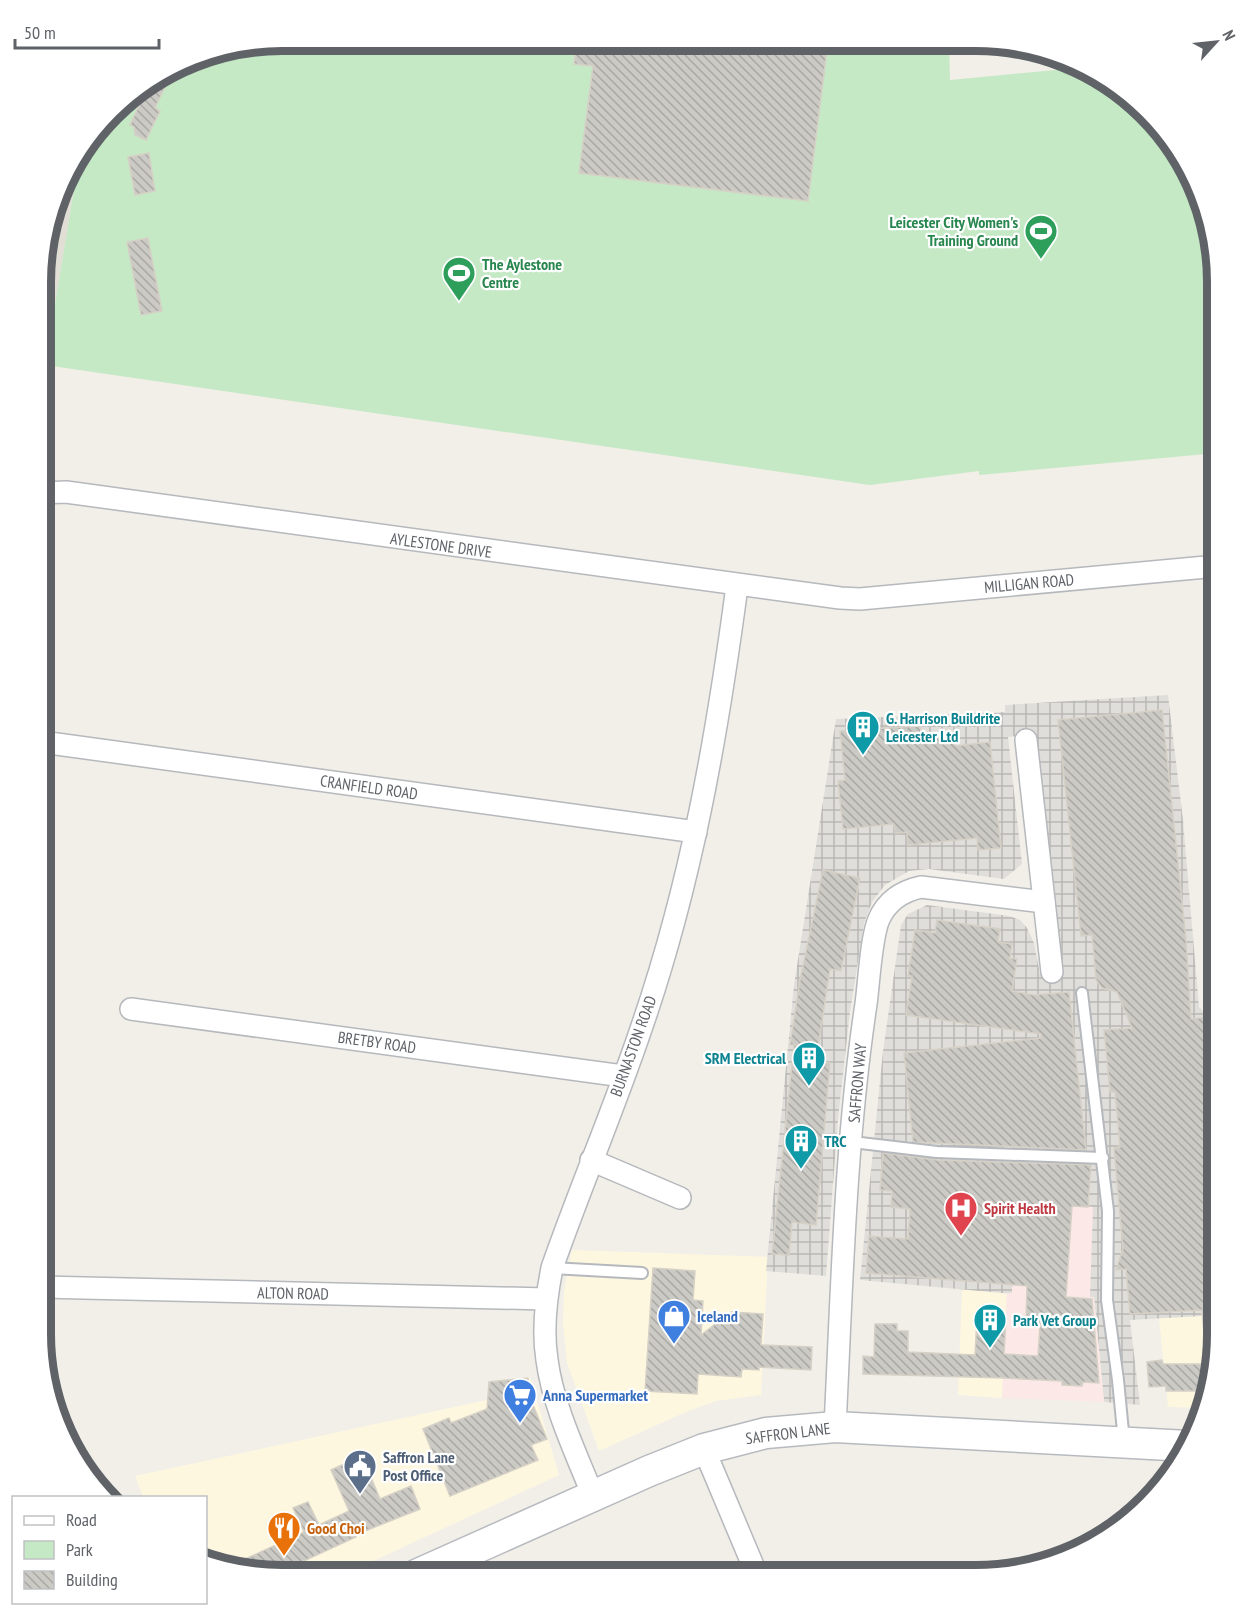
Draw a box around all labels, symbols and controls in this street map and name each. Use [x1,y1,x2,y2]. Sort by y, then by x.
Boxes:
scale bar [15,12,159,50]
north arrow [1186,12,1246,72]
text: 50 m [24,21,56,44]
text: N [1218,27,1240,44]
place label: Leicester City Women's Training Ground [889,212,1018,250]
sports icon: Leicester City Women's Training Ground [1023,213,1059,260]
place label: The Aylestone Centre [482,254,562,292]
sports icon: The Aylestone Centre [441,255,477,302]
street label: AYLESTONE DRIVE [389,528,493,562]
street label: MILLIGAN ROAD [983,569,1075,597]
place label: G. Harrison Buildrite Leicester Ltd [886,708,1001,746]
building icon: G. Harrison Buildrite Leicester Ltd [845,709,881,756]
street label: CRANFIELD ROAD [319,770,419,804]
street label: BURNASTON ROAD [606,993,660,1099]
street label: BRETBY ROAD [337,1027,417,1057]
building icon: SRM Electrical [791,1040,827,1087]
street label: SAFFRON WAY [844,1042,870,1124]
place label: SRM Electrical [705,1048,786,1068]
building icon: TRC [783,1123,819,1170]
place label: TRC [824,1131,847,1151]
hospital icon: Spirit Health [943,1190,979,1237]
place label: Spirit Health [984,1198,1056,1218]
street label: ALTON ROAD [257,1282,329,1304]
shop icon: Iceland [656,1298,692,1345]
building icon: Park Vet Group [972,1302,1008,1349]
place label: Iceland [697,1306,738,1326]
place label: Park Vet Group [1013,1310,1096,1330]
supermarket icon: Anna Supermarket [502,1377,538,1424]
place label: Anna Supermarket [542,1385,648,1405]
street label: SAFFRON LANE [744,1418,832,1448]
place label: Saffron Lane Post Office [383,1447,455,1485]
public building icon: Saffron Lane Post Office [342,1448,378,1495]
legend [12,1496,207,1604]
text: Road [66,1508,97,1531]
restaurant icon: Good Choi [266,1510,302,1557]
place label: Good Choi [307,1518,365,1538]
text: Park [66,1538,93,1561]
text: Building [66,1568,118,1591]

